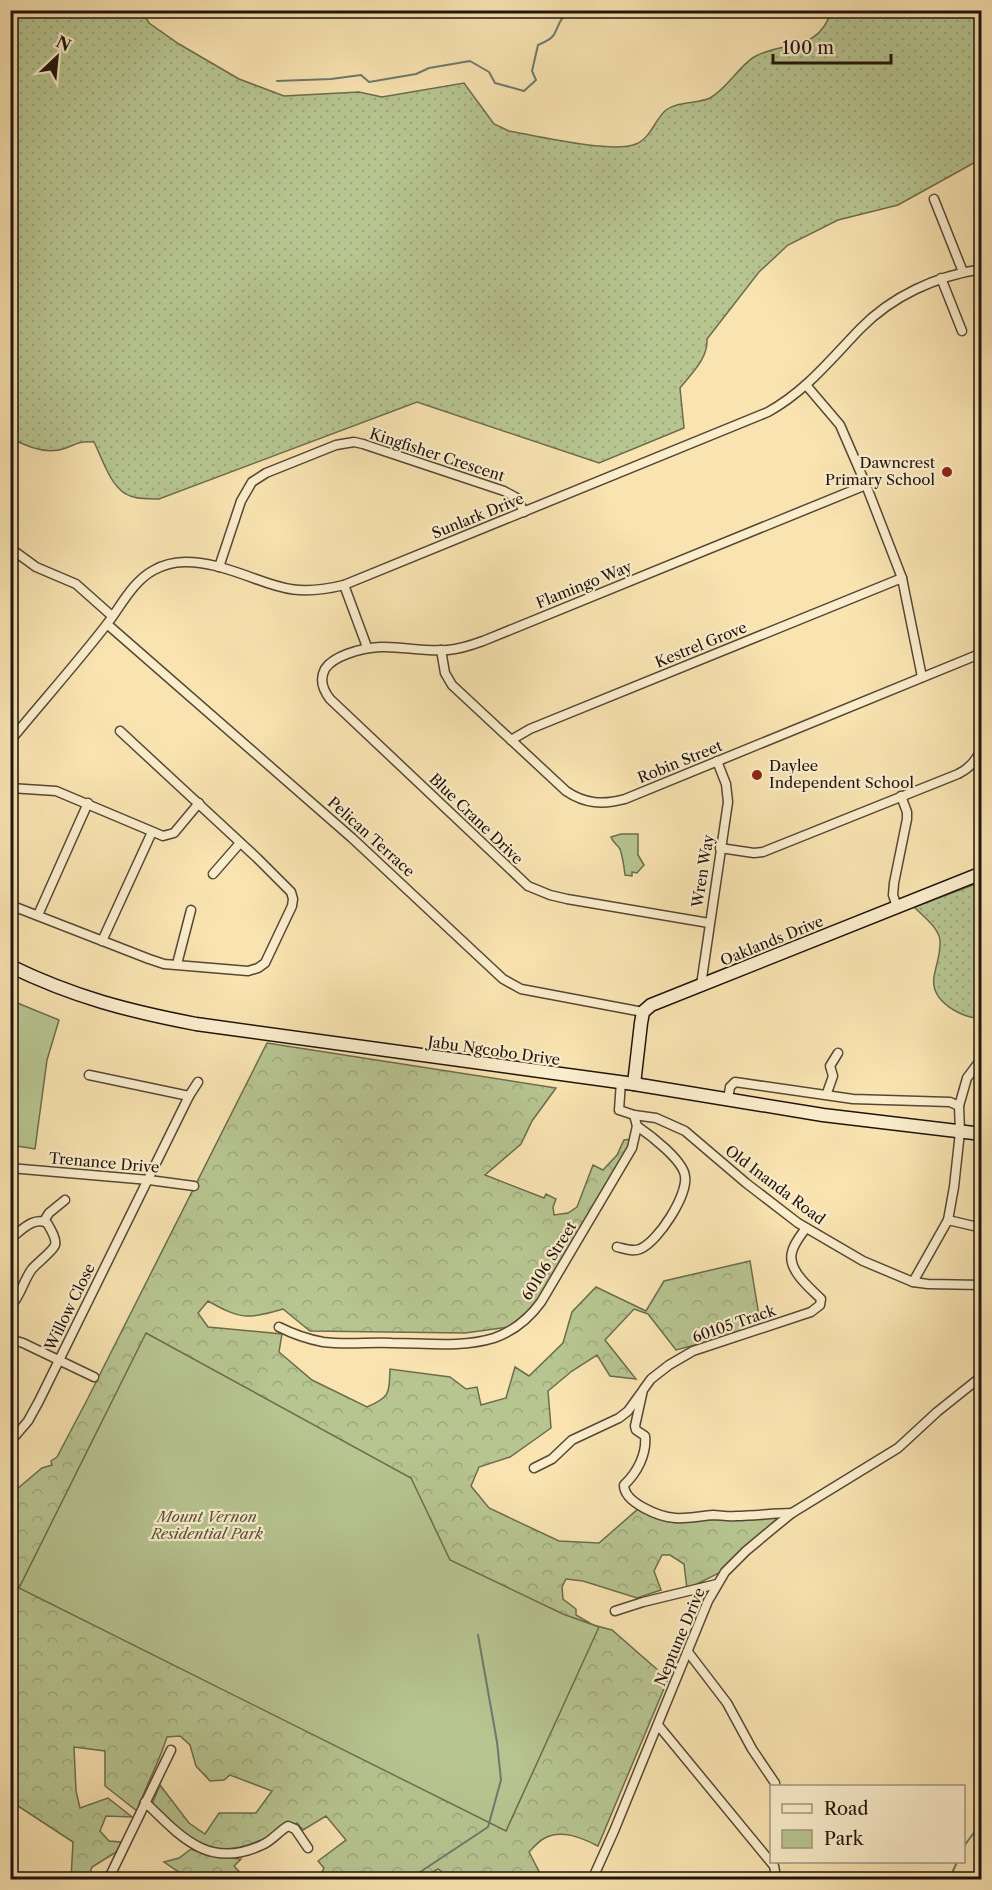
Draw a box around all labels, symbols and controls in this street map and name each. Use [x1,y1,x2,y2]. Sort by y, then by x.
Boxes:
north arrow [27,27,87,87]
scale bar [773,27,892,65]
text: N [53,31,74,56]
text: 100 m [782,37,834,59]
street label: Kingfisher Crescent [367,424,508,486]
place label: Dawncrest Primary School [825,453,936,489]
marker: Dawncrest Primary School [940,465,954,479]
street label: Sunlark Drive [429,488,527,543]
street label: Flamingo Way [533,556,635,612]
street label: Kestrel Grove [652,617,750,672]
street label: Robin Street [635,736,726,787]
place label: Daylee Independent School [769,756,914,792]
marker: Daylee Independent School [750,768,764,782]
street label: Blue Crane Drive [426,769,527,868]
street label: Pelican Terrace [324,793,419,881]
street label: Wren Way [687,832,718,910]
street label: Oaklands Drive [718,911,826,970]
street label: Jabu Ngcobo Drive [425,1032,561,1069]
street label: Old Inanda Road [722,1141,829,1228]
street label: Trenance Drive [48,1148,160,1177]
street label: 60106 Street [517,1217,581,1304]
street label: Willow Close [40,1260,99,1354]
street label: 60105 Track [690,1300,779,1347]
park label: Mount Vernon Residential Park [150,1507,263,1543]
street label: Neptune Drive [650,1585,709,1689]
legend [770,1785,965,1863]
text: Road [824,1798,869,1820]
text: Park [824,1828,865,1850]

